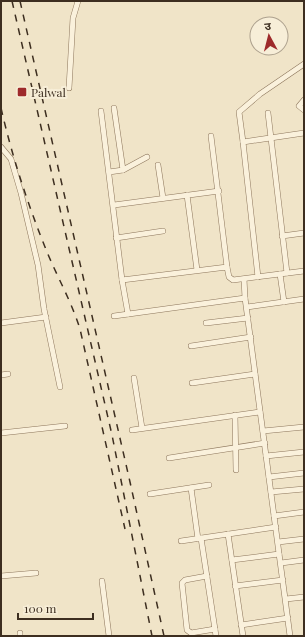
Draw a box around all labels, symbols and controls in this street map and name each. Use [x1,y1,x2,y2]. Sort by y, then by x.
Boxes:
north arrow [249,16,289,56]
text: उ [264,18,272,33]
place label: Palwal [31,84,66,100]
marker: Palwal [16,86,28,98]
scale bar [18,595,93,621]
text: 100 m [24,600,57,616]

